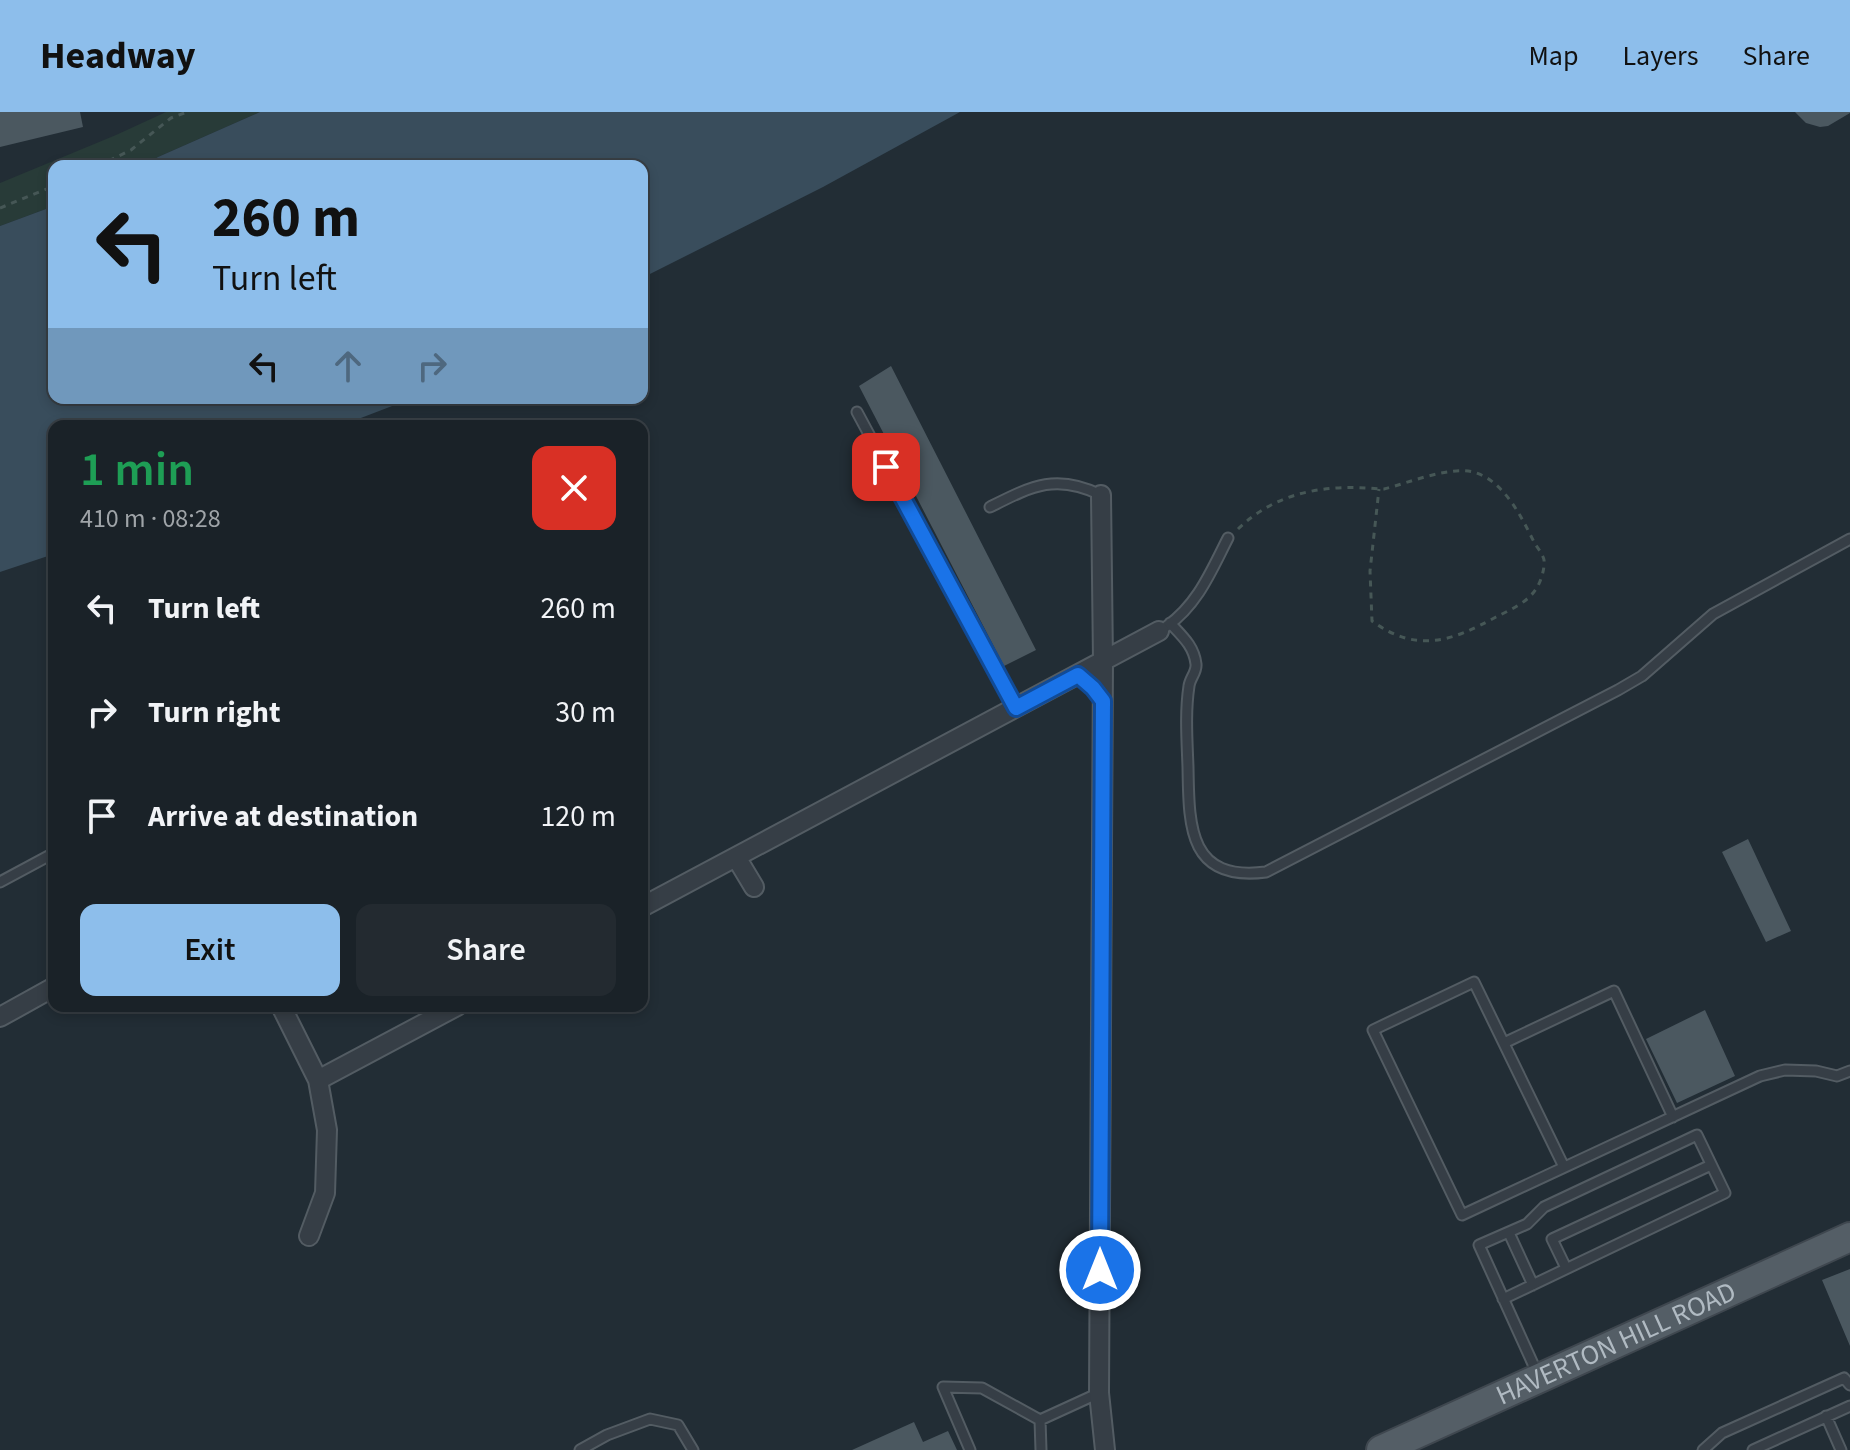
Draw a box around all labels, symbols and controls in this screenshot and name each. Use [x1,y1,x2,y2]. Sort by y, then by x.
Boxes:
text: Headway [40,29,196,83]
text: Map [1528,36,1578,76]
text: Layers [1622,36,1698,76]
text: Share [1742,36,1810,76]
text: 260 m [212,179,360,258]
icon: left [80,192,184,296]
text: Turn left [212,253,337,304]
icon: left [242,344,286,388]
icon: ahead [326,344,370,388]
icon: right [410,344,454,388]
pin [852,433,920,501]
text: 1 min [80,436,194,504]
icon: arrive [864,445,908,489]
button: close [532,446,616,530]
text: 410 m · 08:28 [80,500,221,537]
icon: left [80,586,124,630]
text: Turn left [148,587,260,630]
text: 260 m [540,587,616,630]
icon: right [80,690,124,734]
text: Turn right [148,691,280,734]
text: 30 m [555,691,616,734]
icon: arrive [80,794,124,838]
text: Arrive at destination [148,795,418,838]
text: 120 m [540,795,616,838]
button: Exit [80,904,340,996]
button: Share [356,904,616,996]
position arrow [1058,1228,1142,1312]
street label: HAVERTON HILL ROAD [1489,1271,1742,1415]

